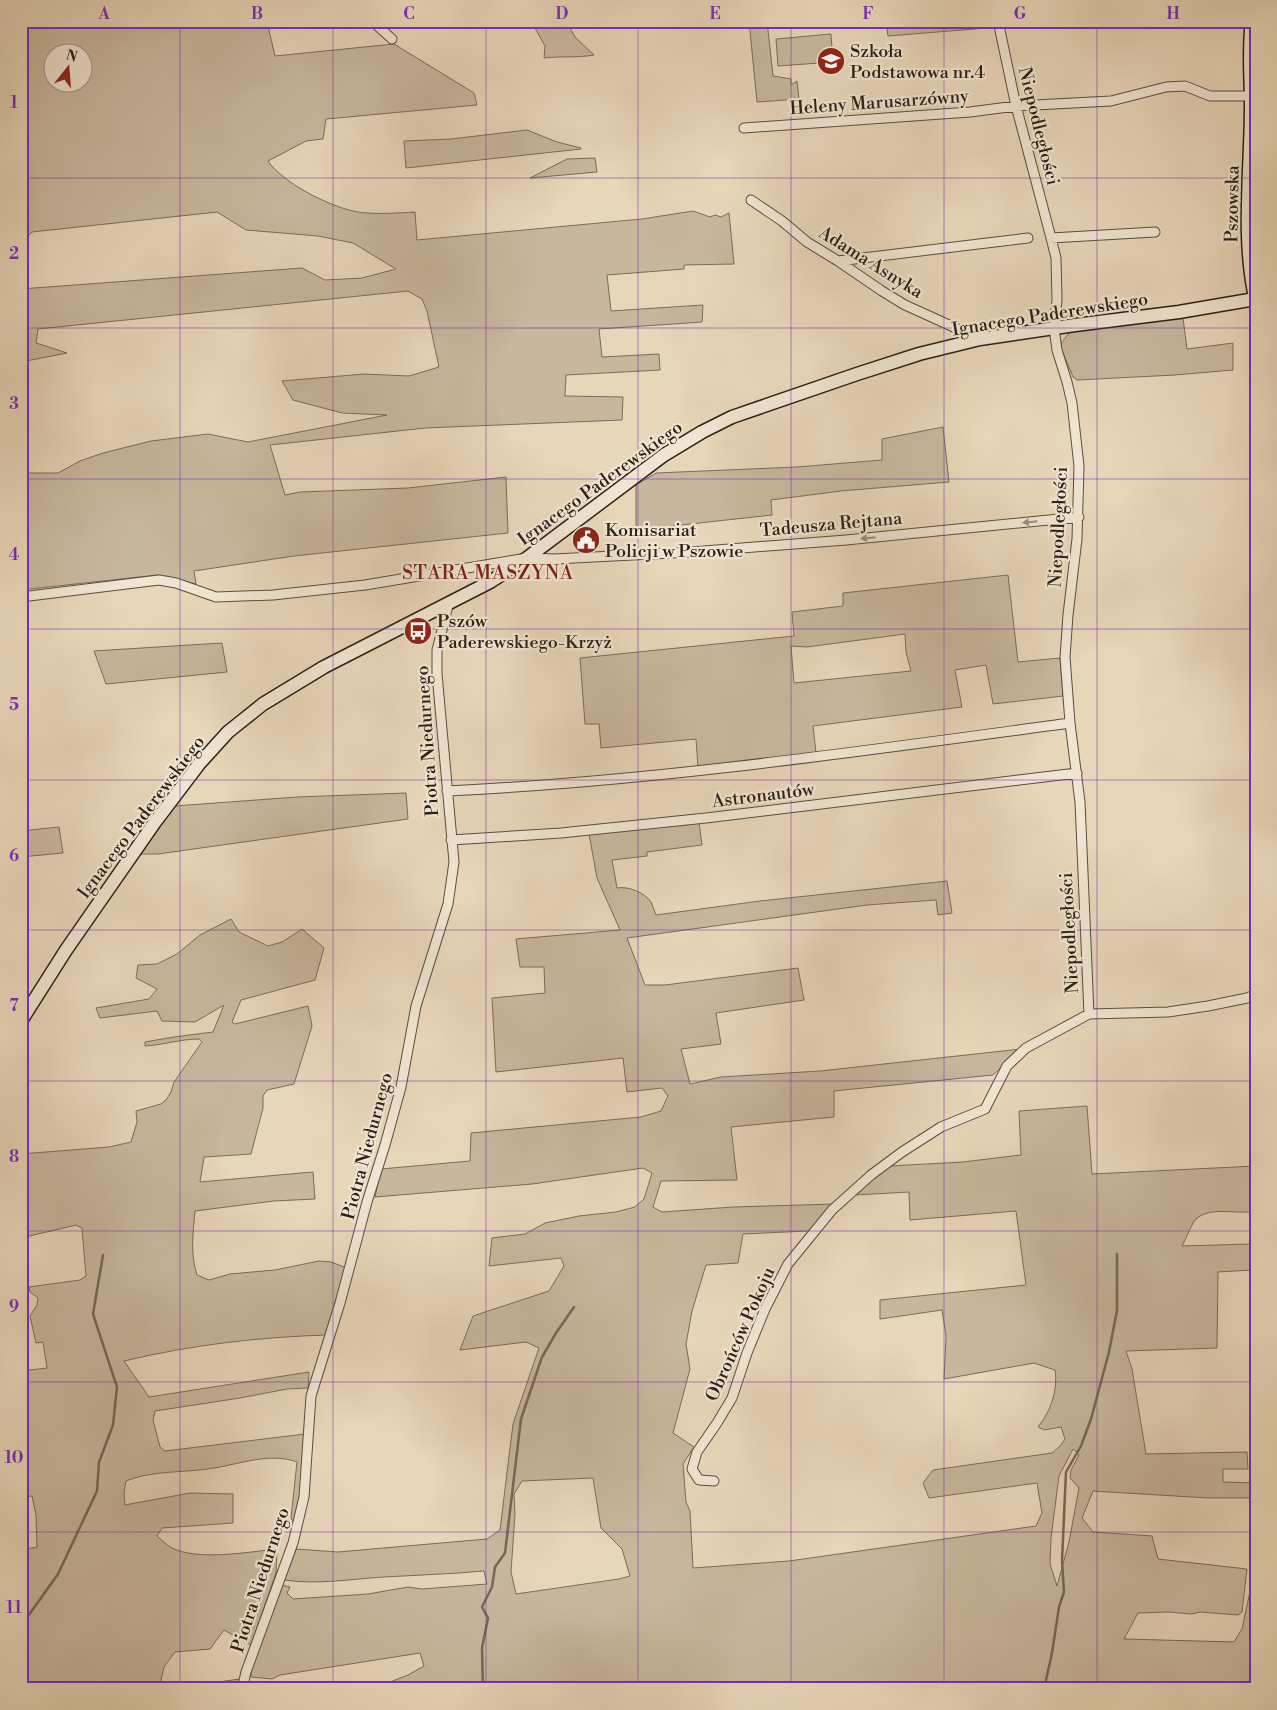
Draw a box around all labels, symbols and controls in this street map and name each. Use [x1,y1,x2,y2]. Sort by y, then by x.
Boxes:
text: A [97,4,110,24]
text: B [251,4,263,24]
text: C [403,4,415,24]
text: D [556,4,569,24]
text: E [709,4,721,24]
text: F [862,4,874,24]
text: G [1014,4,1027,24]
text: H [1166,4,1180,24]
place label: Szkoła Podstawowa nr.4 [850,40,985,84]
north arrow [42,42,92,92]
text: N [64,46,79,67]
school or university icon: Szkoła Podstawowa nr.4 [816,46,846,76]
street label: Niepodległości [1013,65,1064,188]
street label: Heleny Marusarzówny [789,85,970,120]
text: 1 [10,93,18,113]
street label: Pszowska [1220,164,1245,243]
street label: Adama Asnyka [813,221,928,304]
text: 2 [9,244,19,264]
street label: Ignacego Paderewskiego [950,288,1150,341]
text: 3 [9,394,19,414]
street label: Ignacego Paderewskiego [513,416,687,551]
street label: Niepodległości [1044,466,1073,588]
street label: Tadeusza Rejtana [759,507,904,542]
one-way arrow [1022,518,1038,526]
place label: Komisariat Policji w Pszowie [605,519,743,563]
public building icon: Komisariat Policji w Pszowie [571,525,601,555]
one-way arrow [860,534,876,542]
text: 4 [9,545,20,565]
district label: STARA MASZYNA [402,561,574,585]
place label: Pszów Paderewskiego-Krzyż [437,610,612,654]
bus stop icon: Pszów Paderewskiego-Krzyż [403,616,433,646]
street label: Piotra Niedurnego [411,665,444,817]
text: 5 [9,695,19,715]
street label: Ignacego Paderewskiego [73,731,210,903]
street label: Astronautów [710,778,816,813]
text: 6 [9,846,19,866]
street label: Niepodległości [1055,872,1084,994]
text: 7 [9,996,19,1016]
street label: Piotra Niedurnego [337,1070,398,1222]
text: 8 [9,1147,19,1167]
street label: Obrońców Pokoju [701,1263,781,1405]
text: 9 [9,1297,19,1317]
text: 10 [5,1448,23,1468]
street label: Piotra Niedurnego [226,1505,295,1656]
text: 11 [6,1598,22,1618]

